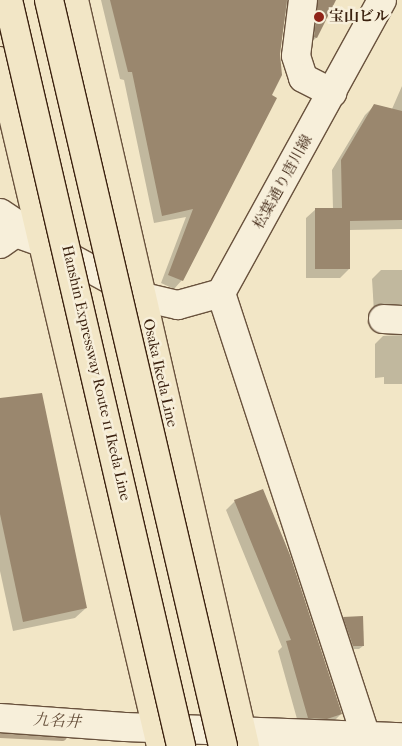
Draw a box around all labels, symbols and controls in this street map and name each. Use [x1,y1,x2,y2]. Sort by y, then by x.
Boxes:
place label: 宝山ビル [329,8,389,26]
marker: 宝山ビル [313,11,325,23]
street label: 松葉通り唐川線 [250,132,316,232]
street label: Hanshin Expressway Route 11 Ikeda Line [58,244,134,502]
street label: Osaka Ikeda Line [139,317,181,429]
water label: 九名井 [33,710,81,732]

